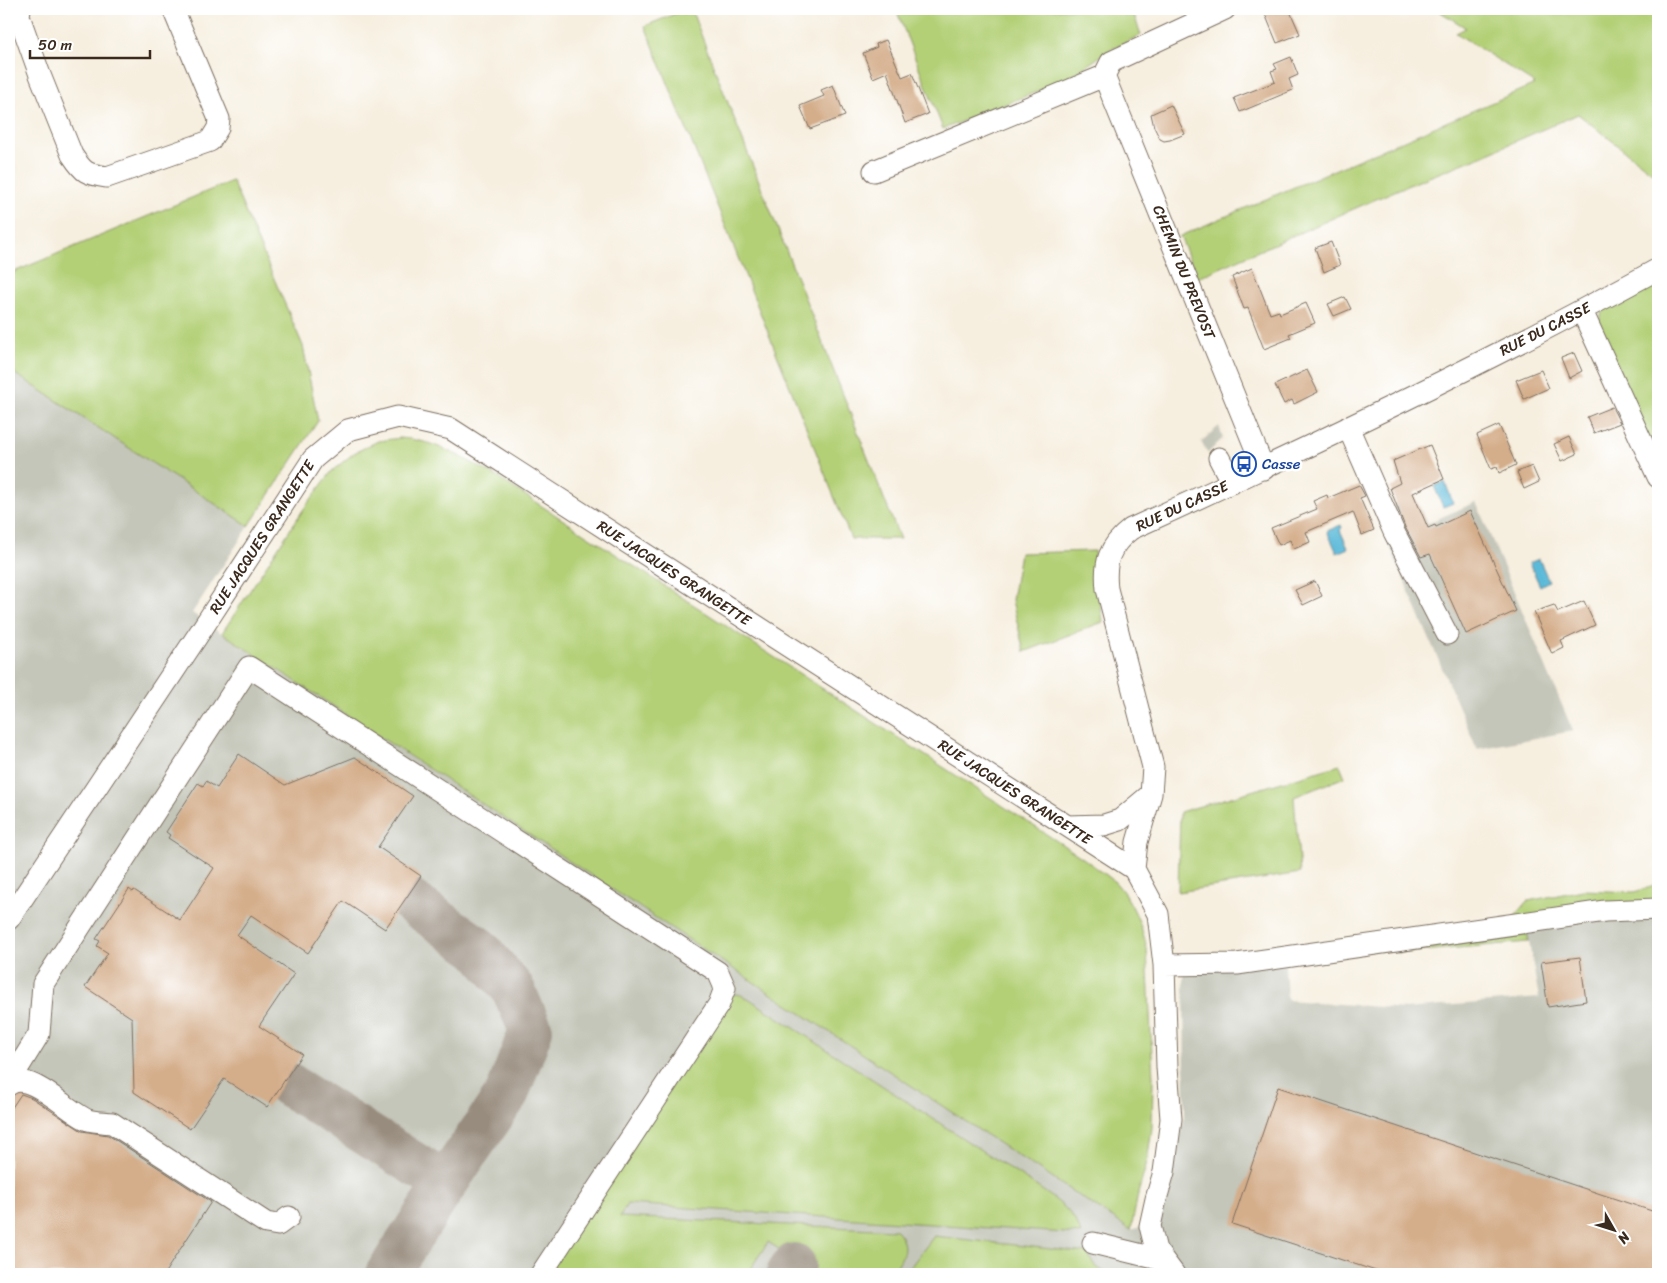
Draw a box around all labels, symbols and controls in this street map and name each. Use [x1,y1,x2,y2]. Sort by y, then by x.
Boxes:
scale bar [30,28,150,60]
text: 50 m [38,32,73,58]
street label: CHEMIN DU PREVOST [1145,201,1223,345]
street label: RUE DU CASSE [1495,294,1597,363]
bus stop icon: Casse [1231,451,1257,477]
place label: Casse [1262,451,1301,477]
street label: RUE JACQUES GRANGETTE [202,453,323,619]
street label: RUE DU CASSE [1131,472,1234,539]
street label: RUE JACQUES GRANGETTE [592,513,758,634]
street label: RUE JACQUES GRANGETTE [933,732,1099,853]
north arrow [1590,1206,1640,1256]
text: N [1611,1225,1637,1250]

